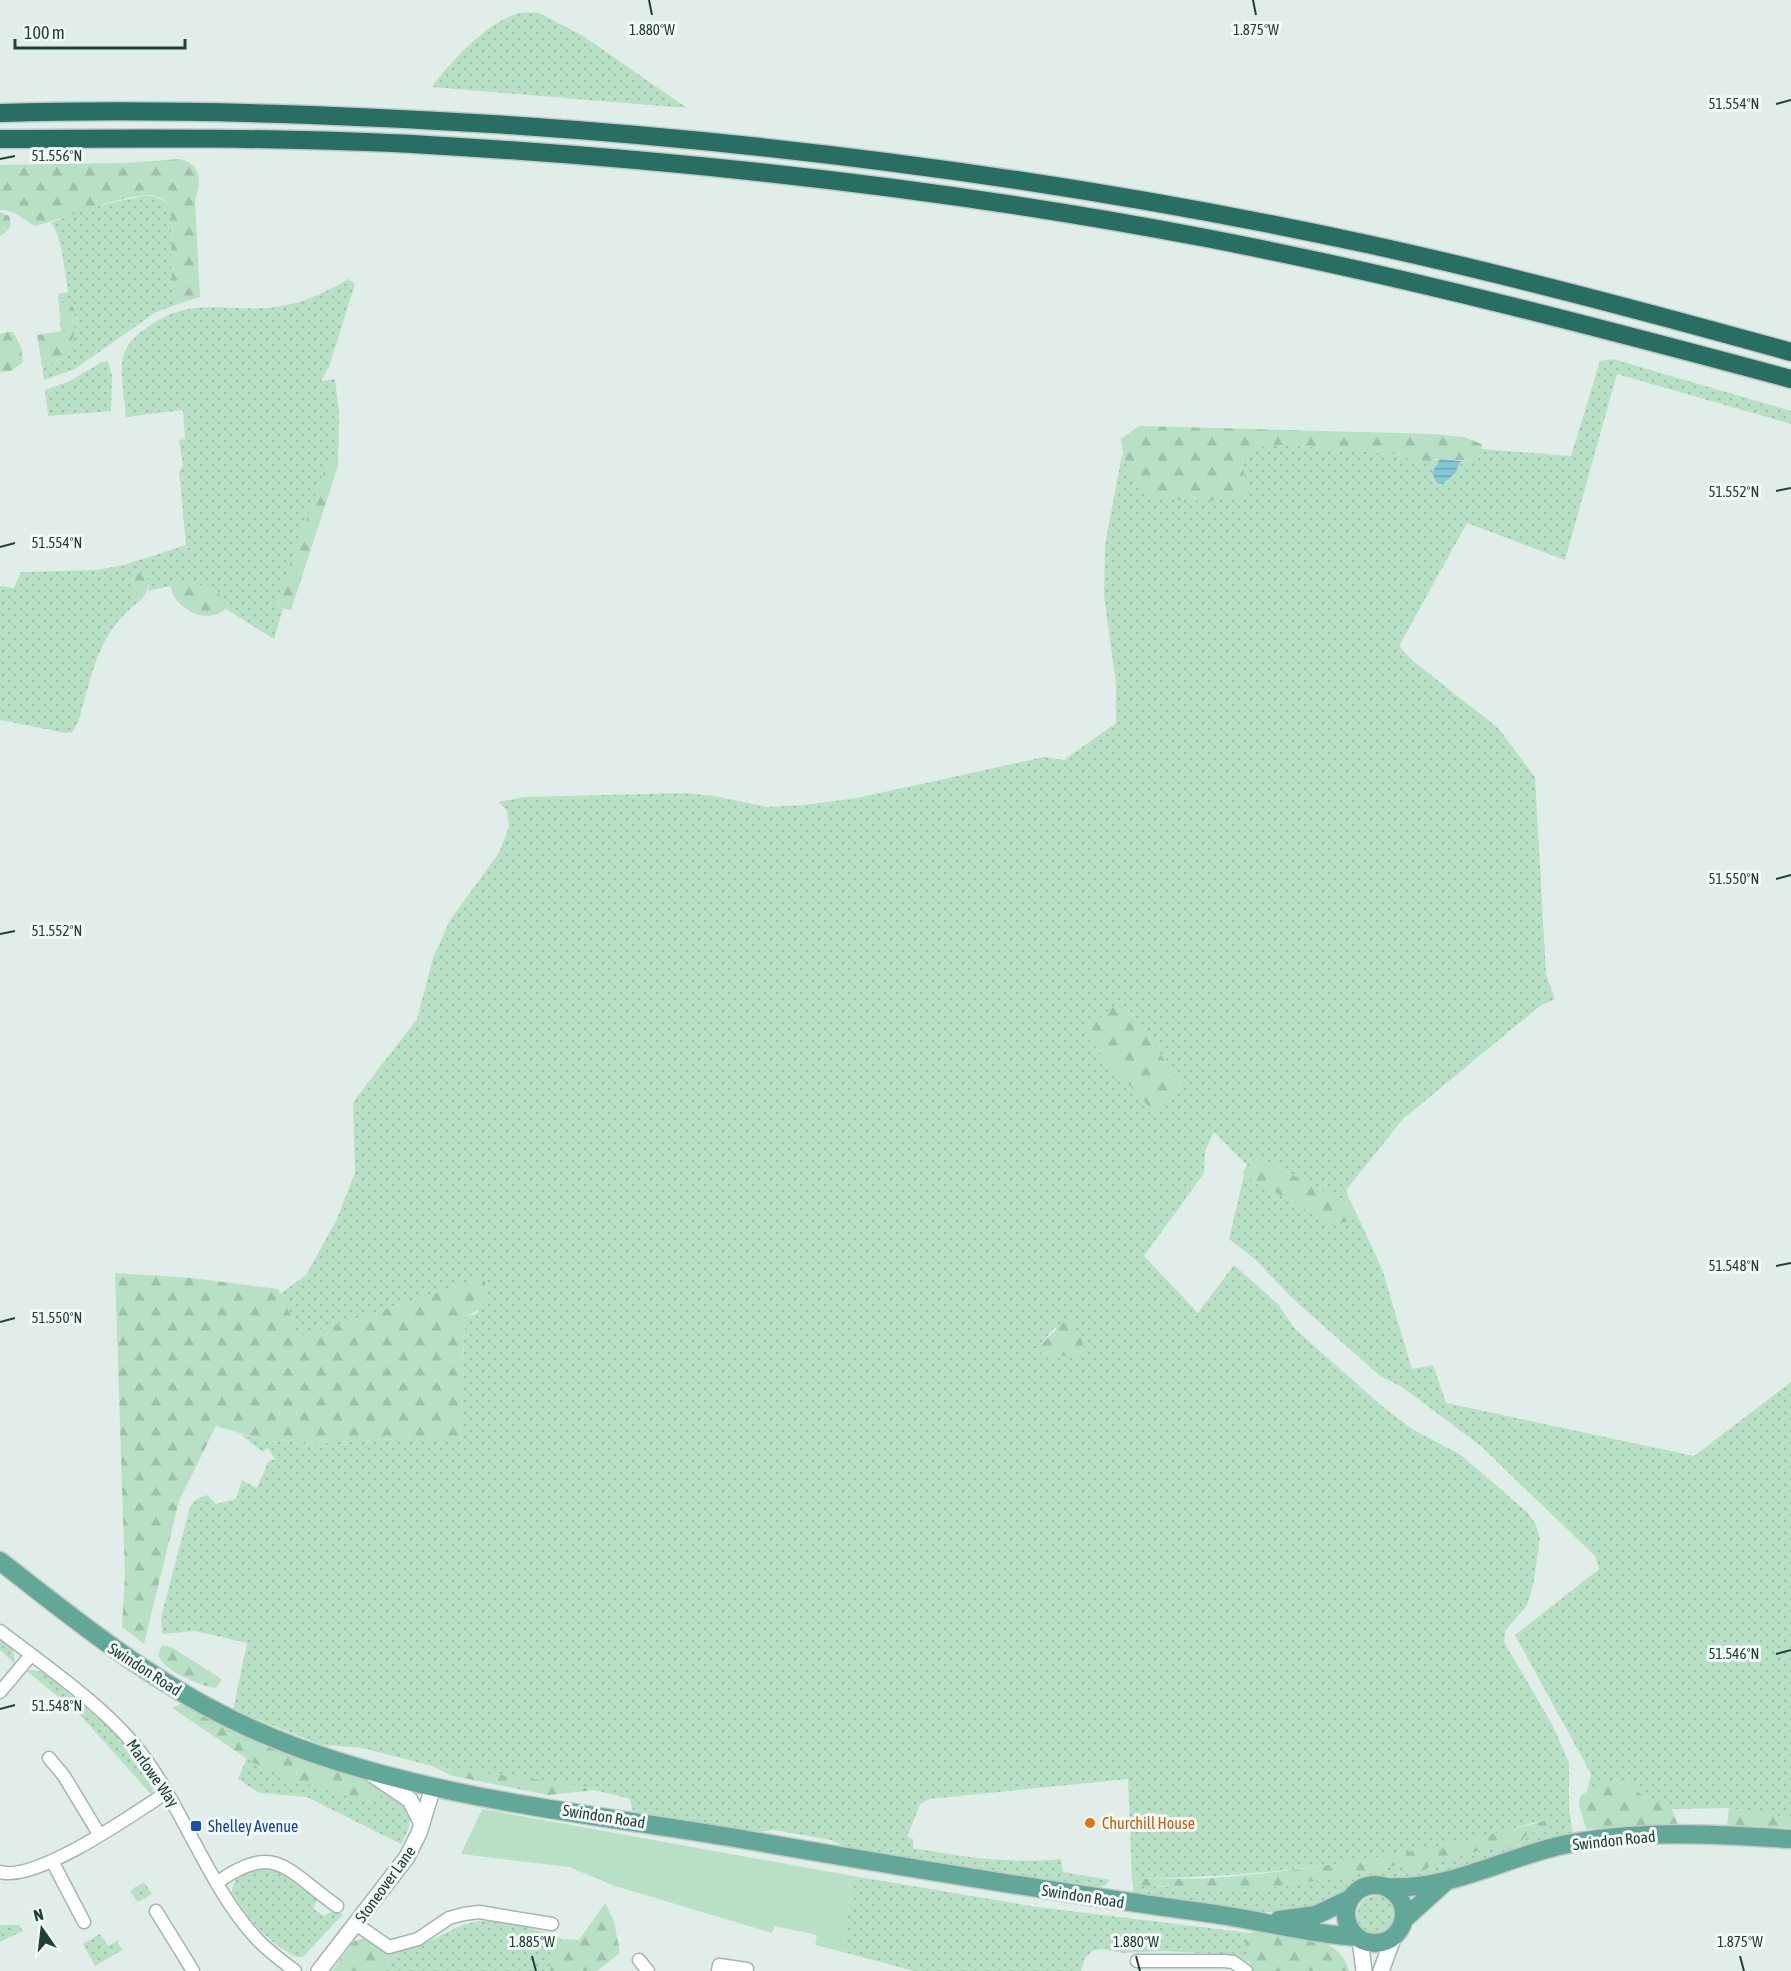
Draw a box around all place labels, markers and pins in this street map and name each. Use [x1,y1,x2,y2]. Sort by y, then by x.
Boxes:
place label: Churchill House [1102,1814,1195,1832]
marker: Churchill House [1083,1816,1097,1830]
place label: Shelley Avenue [208,1817,298,1836]
marker: Shelley Avenue [189,1819,203,1833]

